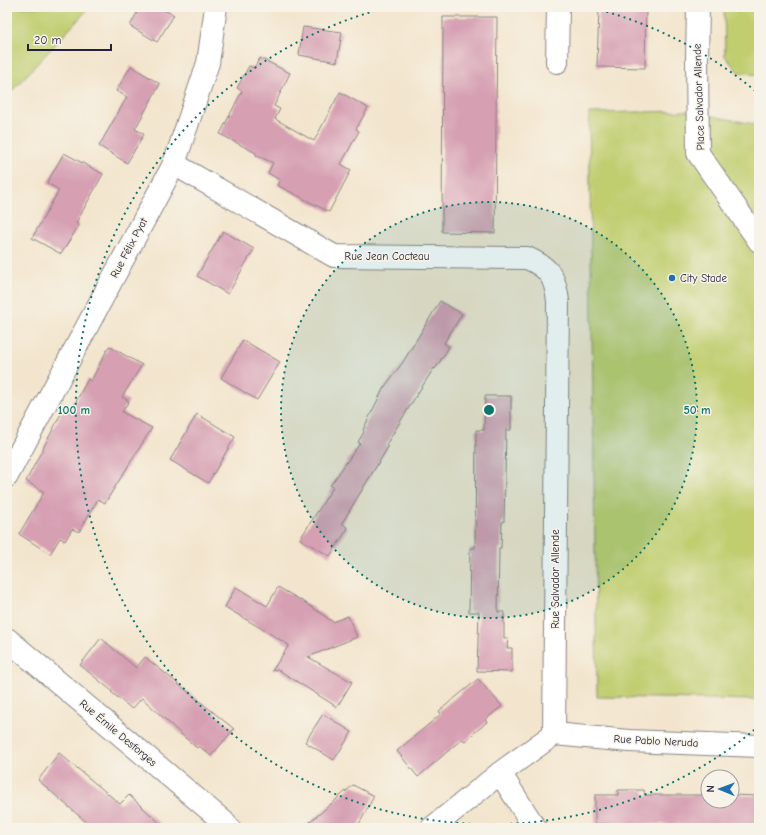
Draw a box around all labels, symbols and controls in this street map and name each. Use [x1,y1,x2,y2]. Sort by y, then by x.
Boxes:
scale bar [28,26,111,52]
text: 20 m [34,33,62,47]
street label: Place Salvador Allende [691,43,707,151]
street label: Rue Félix Pyat [108,215,151,280]
street label: Rue Jean Cocteau [345,250,429,263]
place label: City Stade [680,272,727,285]
marker: City Stade [667,273,677,283]
text: 100 m [58,403,90,417]
centre of rings [482,403,496,417]
text: 50 m [683,403,711,417]
street label: Rue Salvador Allende [549,529,562,629]
street label: Rue Émile Desforges [77,696,160,769]
street label: Rue Pablo Neruda [613,732,699,750]
north arrow [700,769,740,809]
text: N [704,785,717,793]

